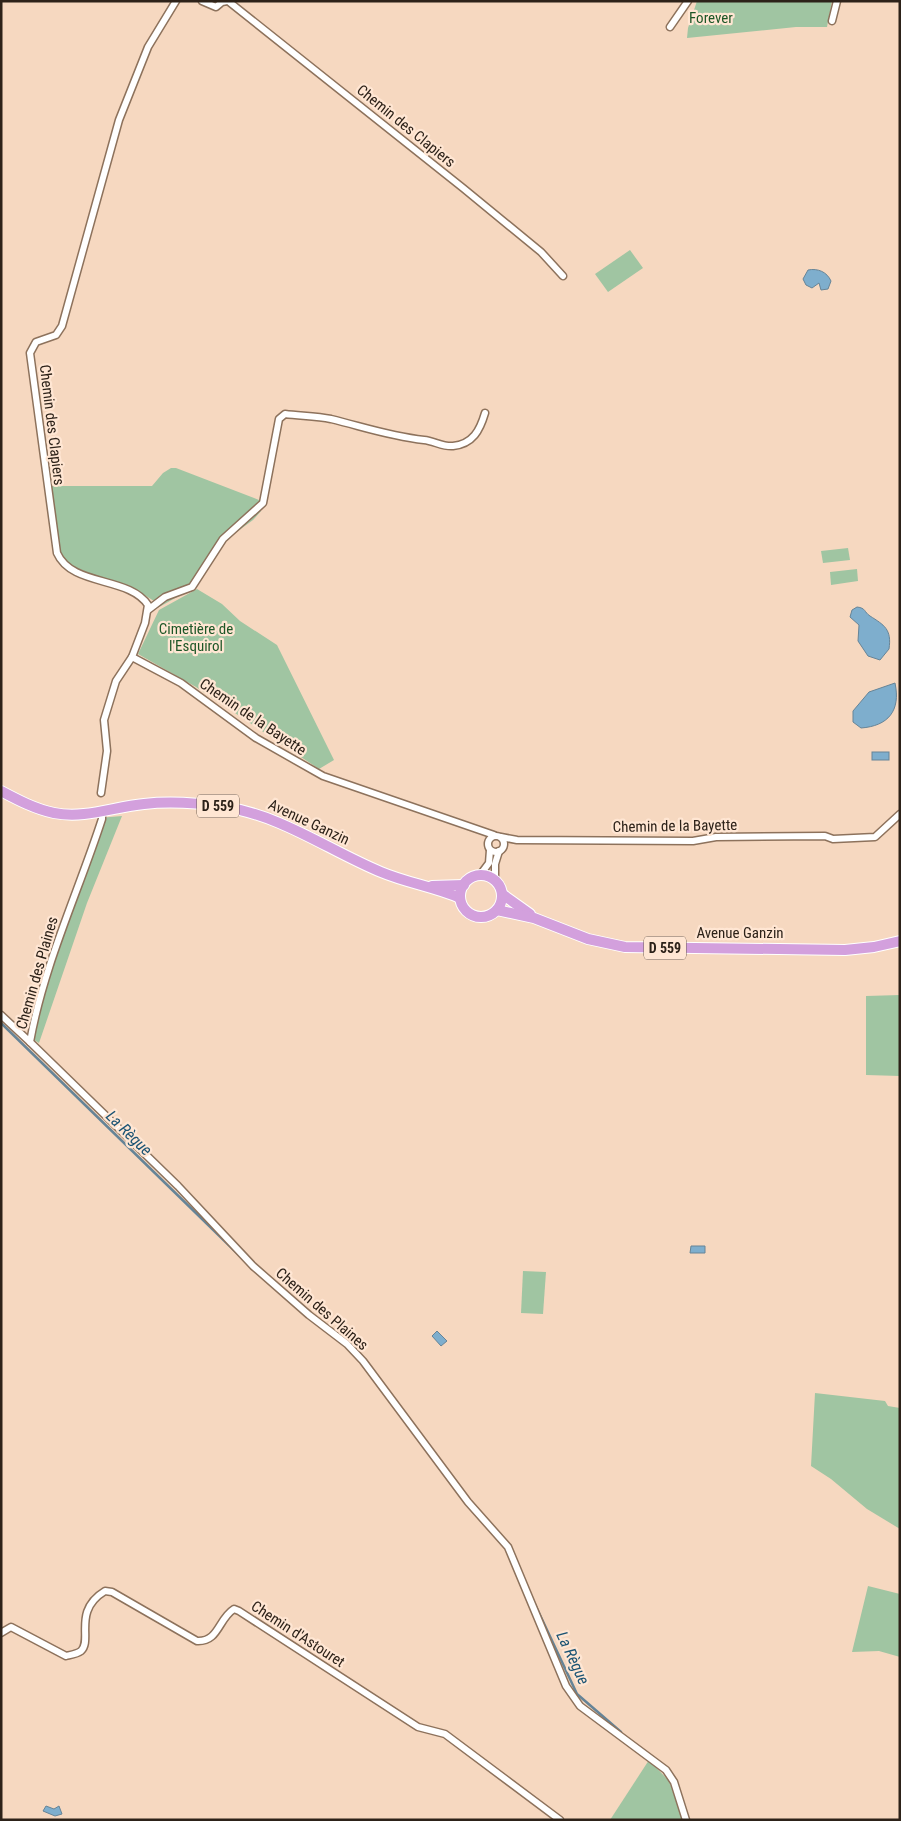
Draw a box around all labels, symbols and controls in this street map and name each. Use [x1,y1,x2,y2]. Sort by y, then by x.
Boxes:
park label: Forever [689,9,733,27]
street label: Chemin des Clapiers [353,81,459,171]
street label: Chemin des Clapiers [36,364,68,486]
park label: Cimetière de l'Esquirol [159,620,233,655]
street label: Chemin de la Bayette [196,675,310,759]
road number: D 559 [197,794,239,818]
street label: Avenue Ganzin [266,795,352,849]
street label: Chemin de la Bayette [613,816,737,836]
street label: Chemin des Plaines [12,914,62,1031]
street label: Avenue Ganzin [696,924,784,942]
road number: D 559 [644,936,686,960]
water label: La Règue [102,1107,156,1159]
street label: Chemin des Plaines [272,1264,372,1354]
street label: Chemin d'Astouret [248,1597,348,1671]
water label: La Règue [552,1628,594,1688]

